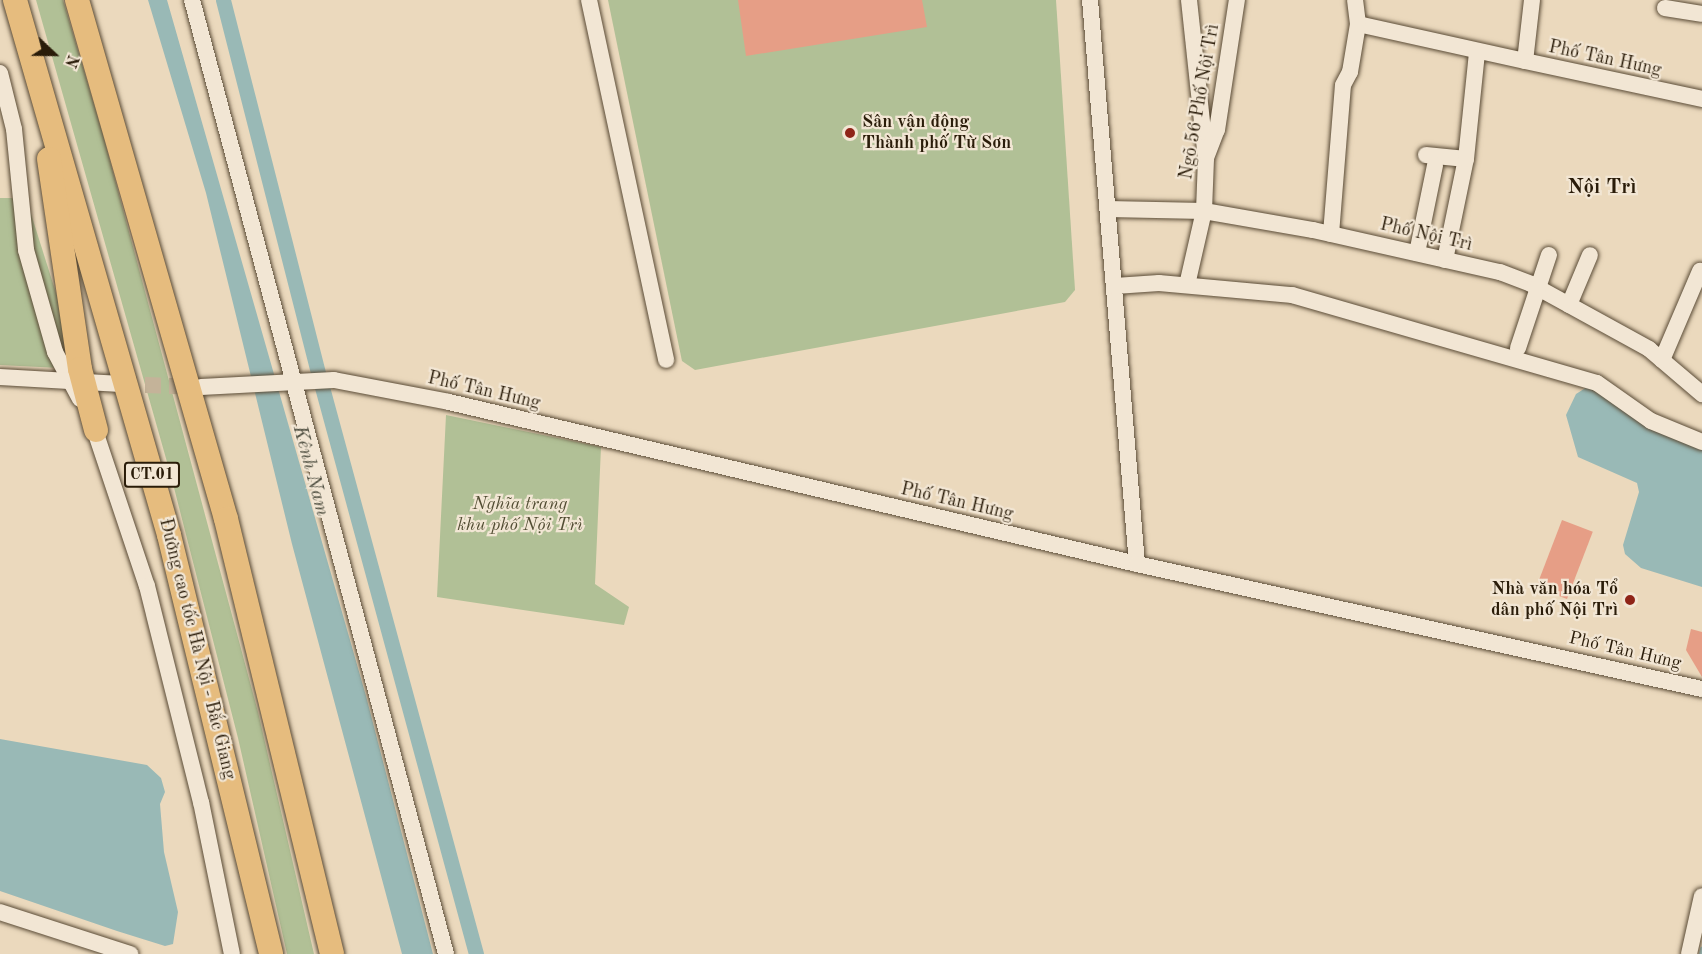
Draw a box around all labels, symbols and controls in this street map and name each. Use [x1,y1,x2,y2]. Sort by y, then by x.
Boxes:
street label: Ngõ 56 Phố Nội Trì [1176,23,1224,181]
north arrow [24,24,84,84]
street label: Phố Tân Hưng [1546,36,1664,82]
text: N [61,52,80,69]
place label: Sân vận động Thành phố Từ Sơn [862,112,1011,154]
marker: Sân vận động Thành phố Từ Sơn [843,126,857,140]
district label: Nội Trì [1567,175,1637,201]
street label: Phố Nội Trì [1378,214,1474,256]
street label: Phố Tân Hưng [425,368,543,414]
water label: Kênh Nam [286,423,334,519]
road number: CT.01 [124,462,180,488]
street label: Phố Tân Hưng [898,479,1016,525]
park label: Nghĩa trang khu phố Nội Trì [457,494,583,536]
street label: Đường cao tốc Hà Nội - Bắc Giang [154,516,240,782]
place label: Nhà văn hóa Tổ dân phố Nội Trì [1491,579,1618,622]
marker: Nhà văn hóa Tổ dân phố Nội Trì [1623,593,1637,607]
street label: Phố Tân Hưng [1566,628,1684,674]

